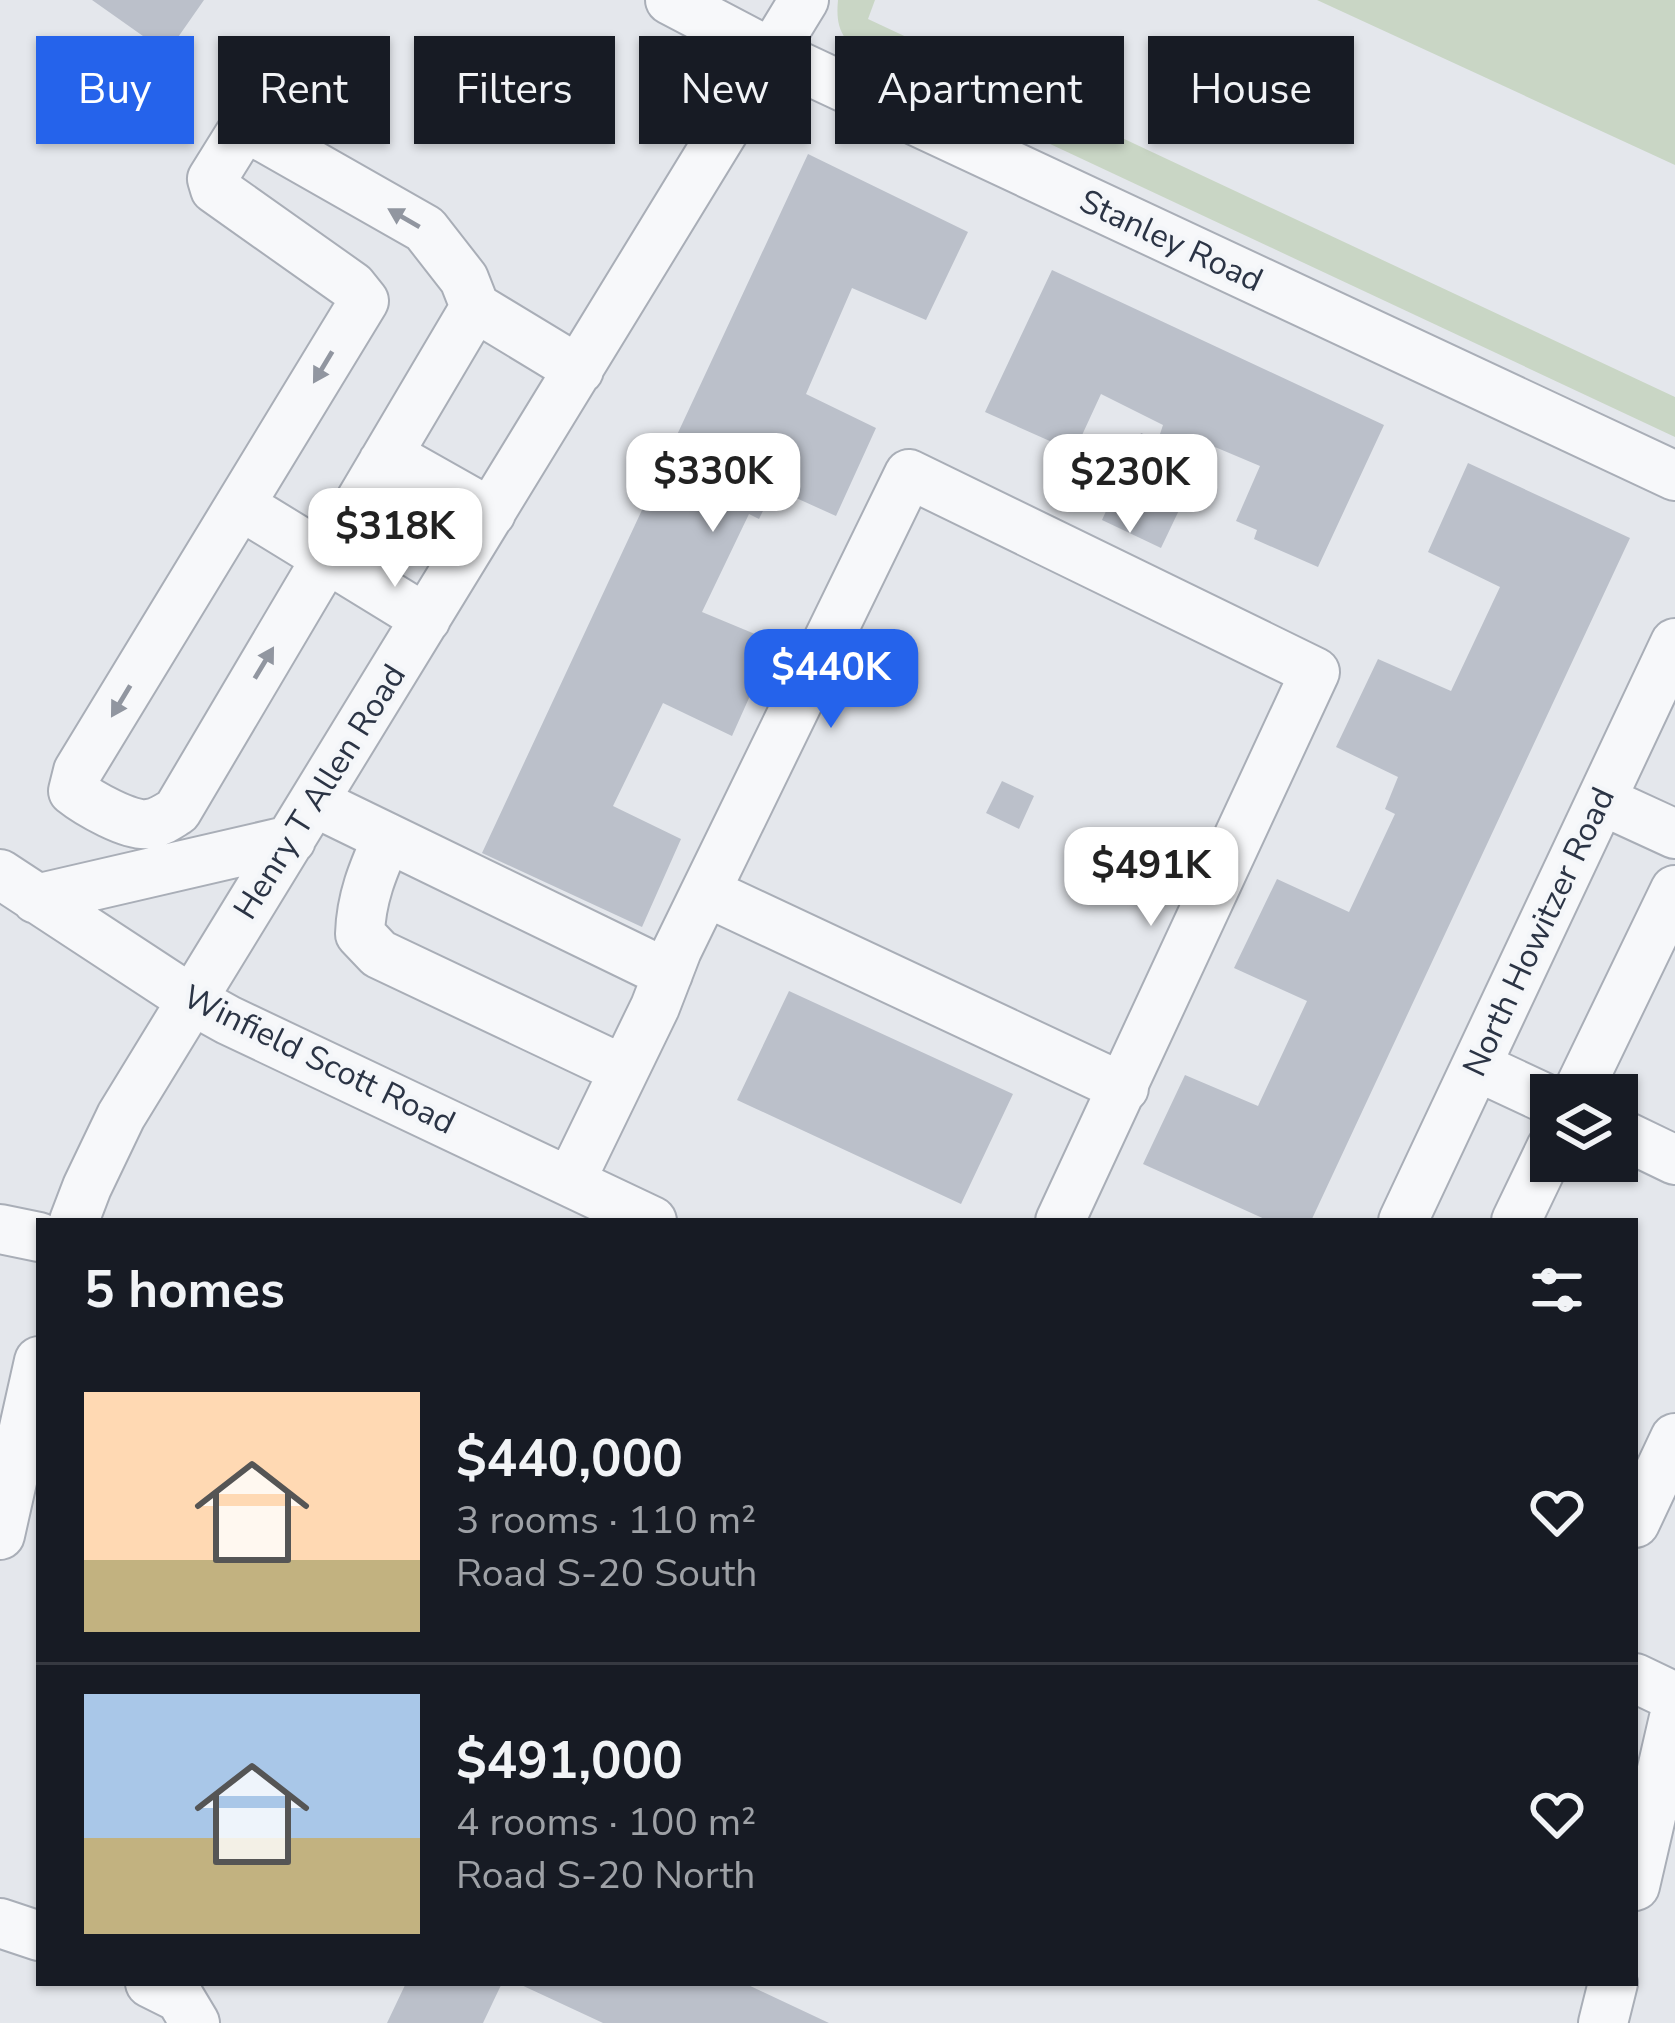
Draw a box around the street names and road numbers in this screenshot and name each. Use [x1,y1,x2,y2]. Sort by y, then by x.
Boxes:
street label: Stanley Road [1072,179,1270,303]
street label: Henry T Allen Road [223,656,417,928]
street label: North Howitzer Road [1452,780,1626,1084]
street label: Winfield Scott Road [175,975,463,1145]

